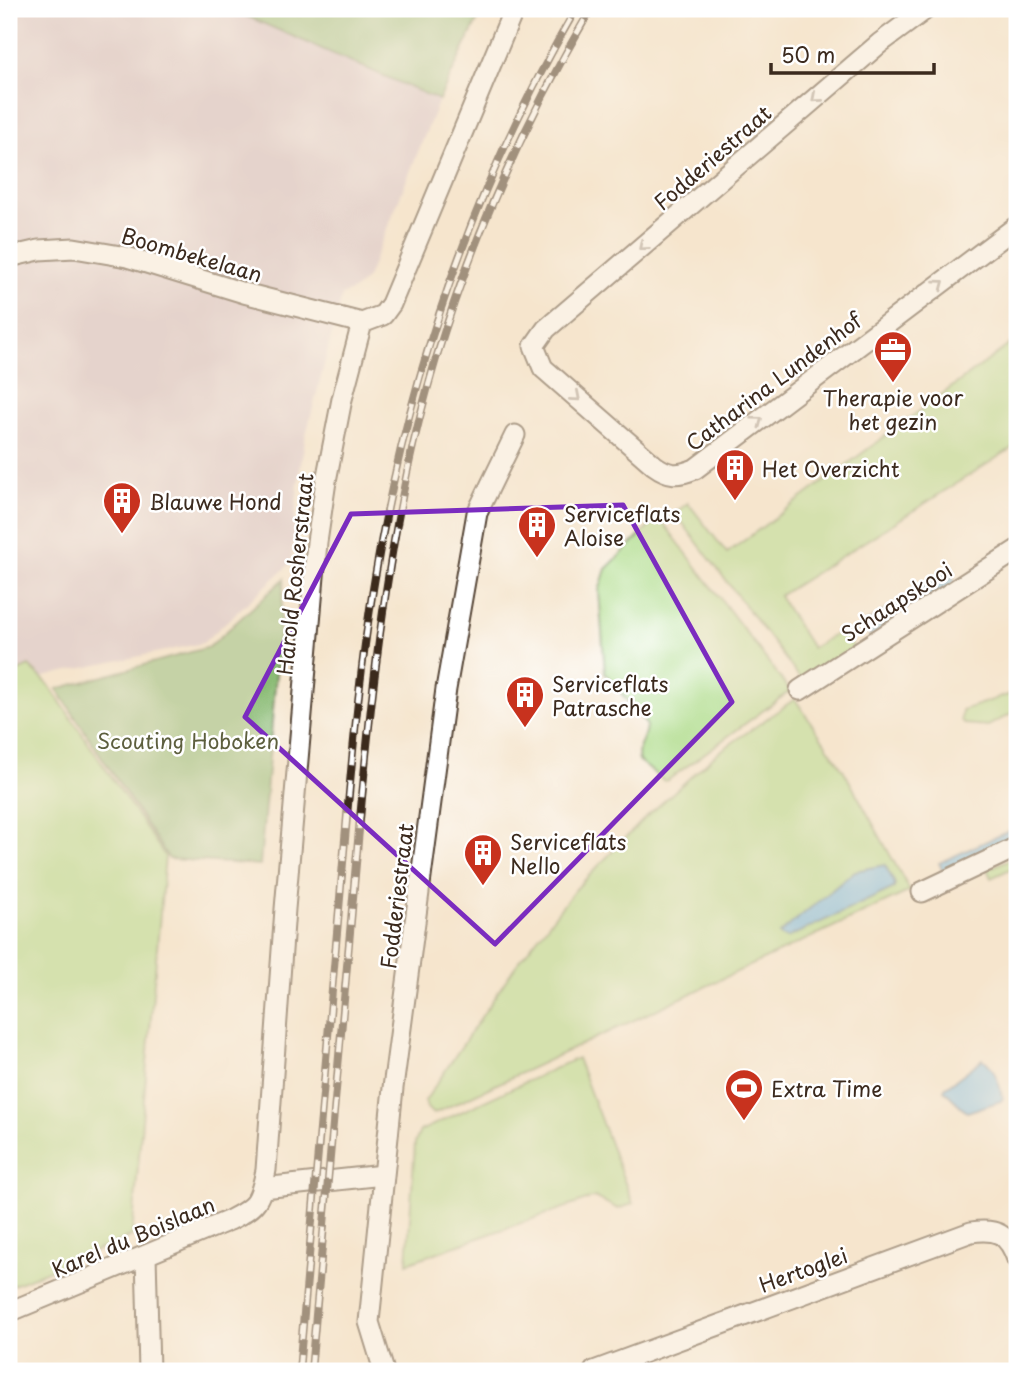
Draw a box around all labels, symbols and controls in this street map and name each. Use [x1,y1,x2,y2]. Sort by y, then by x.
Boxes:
scale bar [771,32,933,76]
text: 50 m [781,38,835,70]
one-way arrow [811,90,824,102]
street label: Fodderiestraat [646,97,778,217]
street label: Boombekelaan [118,219,266,289]
one-way arrow [639,238,652,250]
one-way arrow [932,279,945,292]
street label: Catharina Lundenhof [678,303,869,458]
office icon: Therapie voor het gezin [872,329,914,384]
place label: Therapie voor het gezin [823,381,963,437]
one-way arrow [568,389,581,401]
one-way arrow [751,416,763,429]
building icon: Het Overzicht [714,447,756,502]
place label: Het Overzicht [762,452,900,484]
street label: Harold Rosherstraat [267,471,321,677]
building icon: Blauwe Hond [101,480,143,535]
place label: Blauwe Hond [149,485,282,517]
place label: Serviceflats Aloise [564,497,681,553]
building icon: Serviceflats Aloise [516,504,558,559]
street label: Schaapskooi [834,553,958,649]
place label: Serviceflats Patrasche [552,667,669,723]
building icon: Serviceflats Patrasche [504,674,546,729]
park label: Scouting Hoboken [97,724,279,756]
street label: Fodderiestraat [371,821,421,971]
place label: Serviceflats Nello [510,825,627,881]
building icon: Serviceflats Nello [462,832,504,887]
sports icon: Extra Time [723,1067,765,1122]
place label: Extra Time [771,1072,882,1104]
street label: Karel du Boislaan [47,1187,219,1285]
street label: Hertoglei [754,1238,852,1300]

